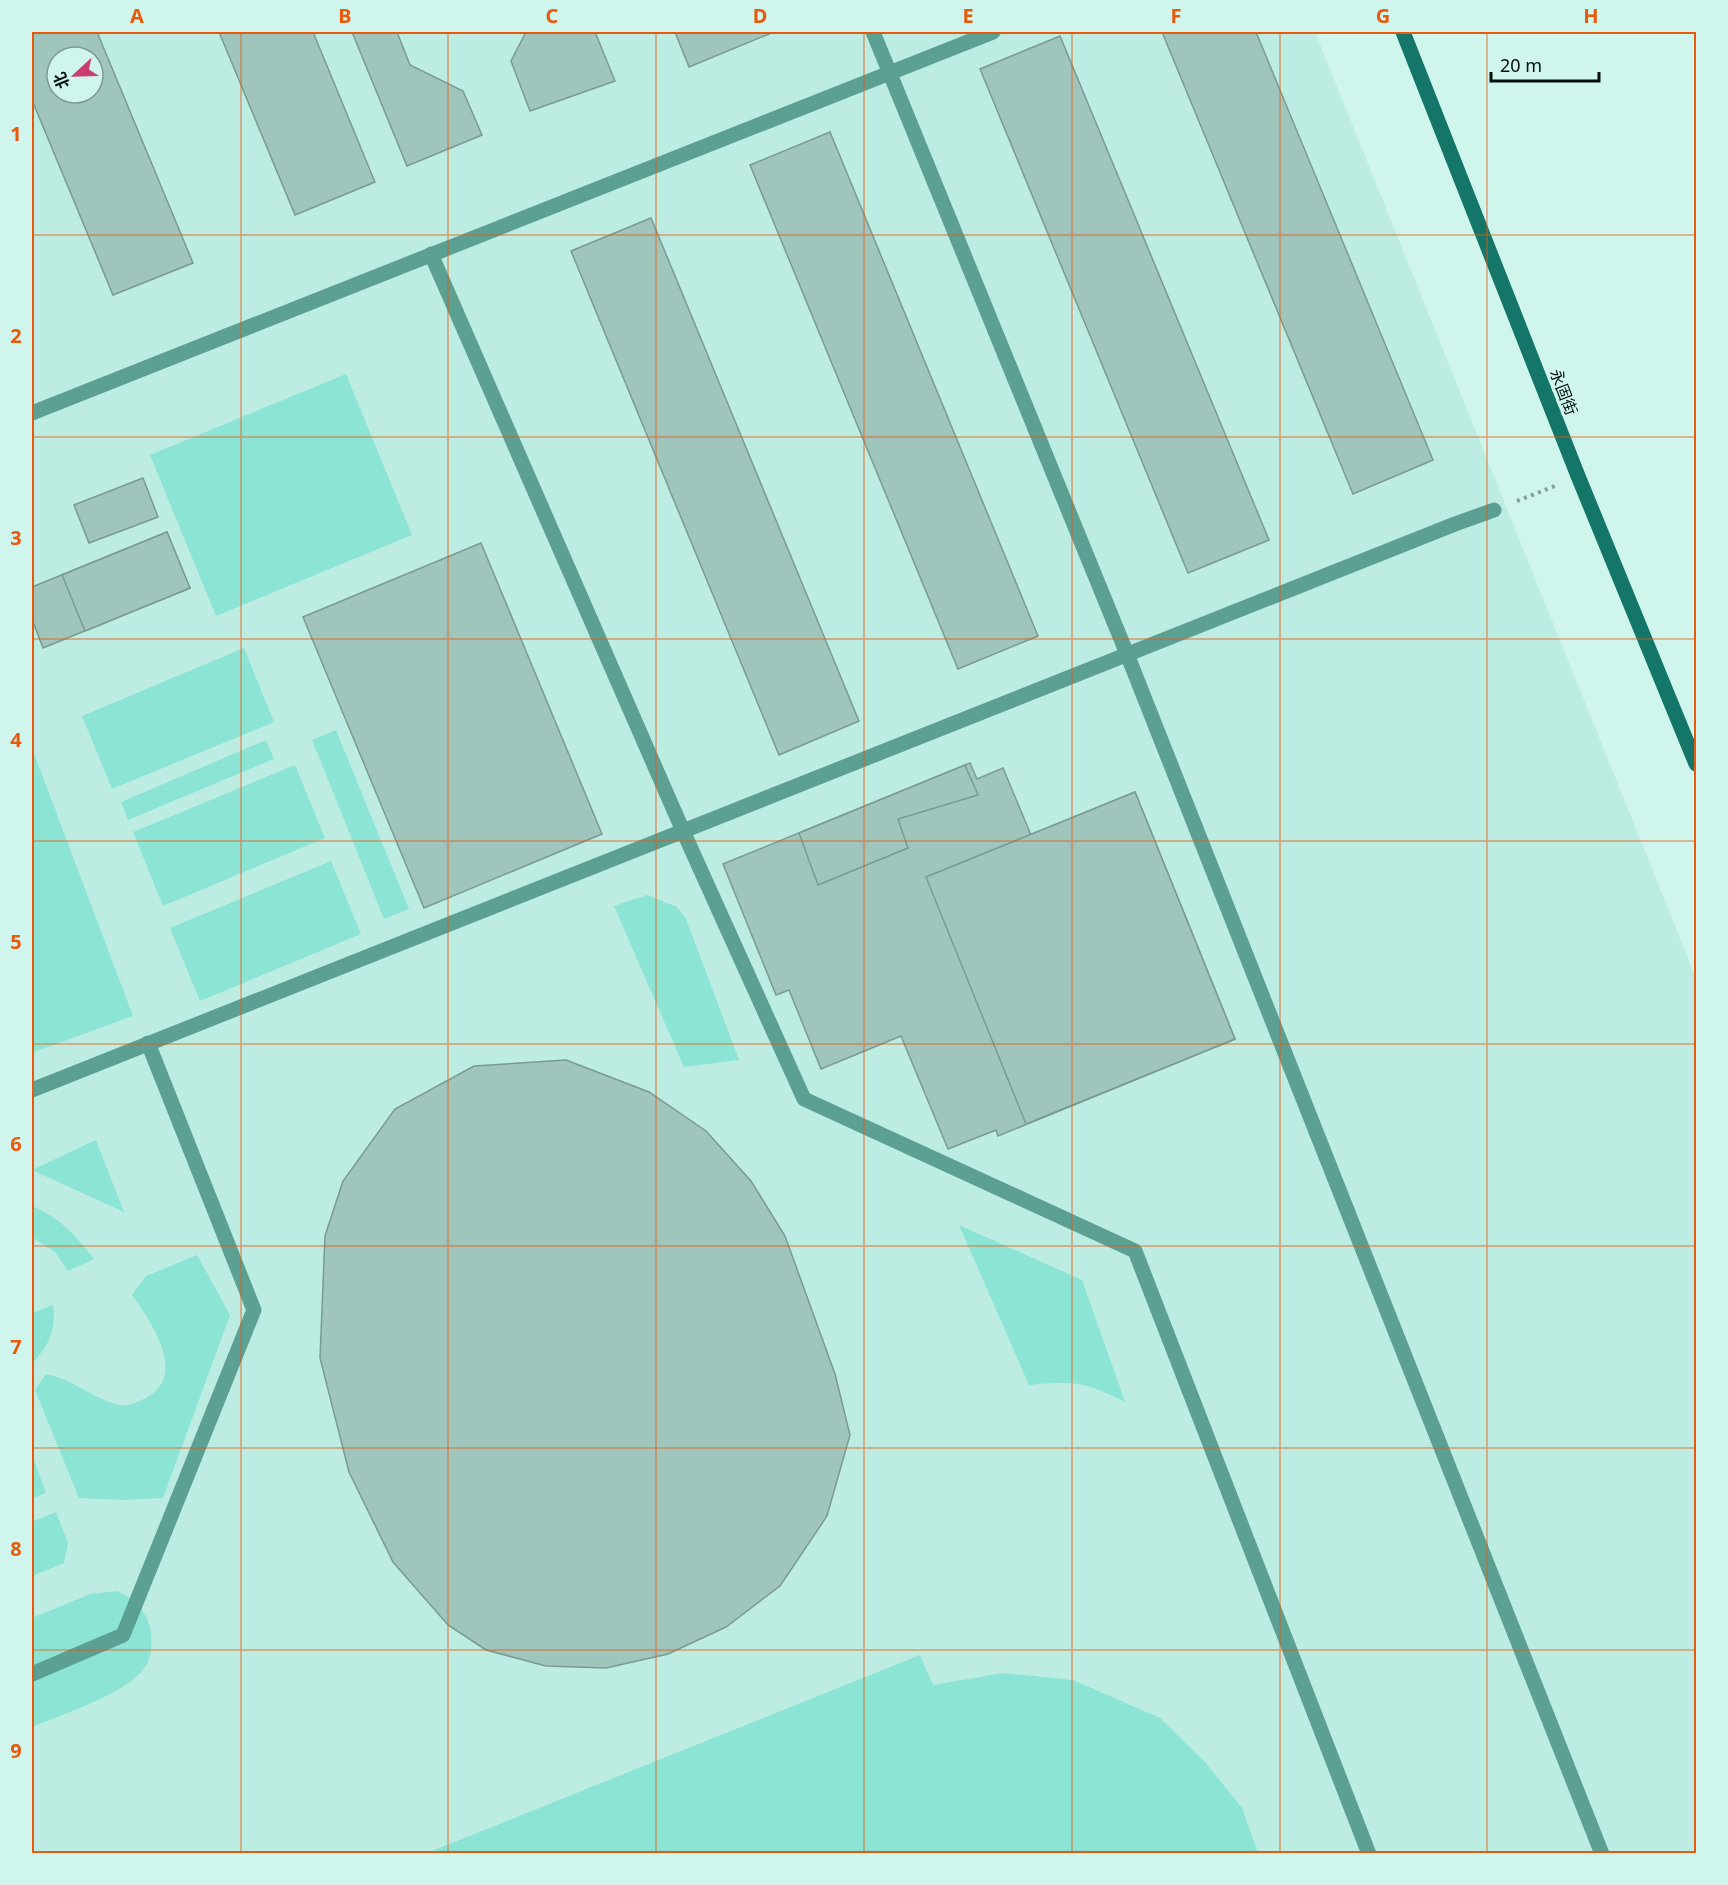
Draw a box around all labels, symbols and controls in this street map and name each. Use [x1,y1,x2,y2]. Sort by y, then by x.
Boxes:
text: A [130,2,144,29]
text: B [338,2,352,29]
text: C [546,2,559,29]
text: D [753,2,767,29]
text: E [962,2,974,29]
text: F [1171,2,1181,29]
text: G [1376,2,1390,29]
text: H [1583,2,1599,29]
north arrow [45,45,105,105]
scale bar [1491,45,1599,83]
text: 20 m [1500,53,1542,77]
text: 北 [48,69,74,92]
text: 1 [10,120,22,147]
text: 2 [10,322,22,349]
street label: 永固街 [1545,366,1583,418]
text: 3 [10,524,22,551]
text: 4 [10,726,22,753]
text: 5 [10,928,22,955]
text: 6 [10,1130,22,1157]
text: 7 [10,1333,22,1360]
text: 8 [10,1535,22,1562]
text: 9 [10,1737,22,1764]

